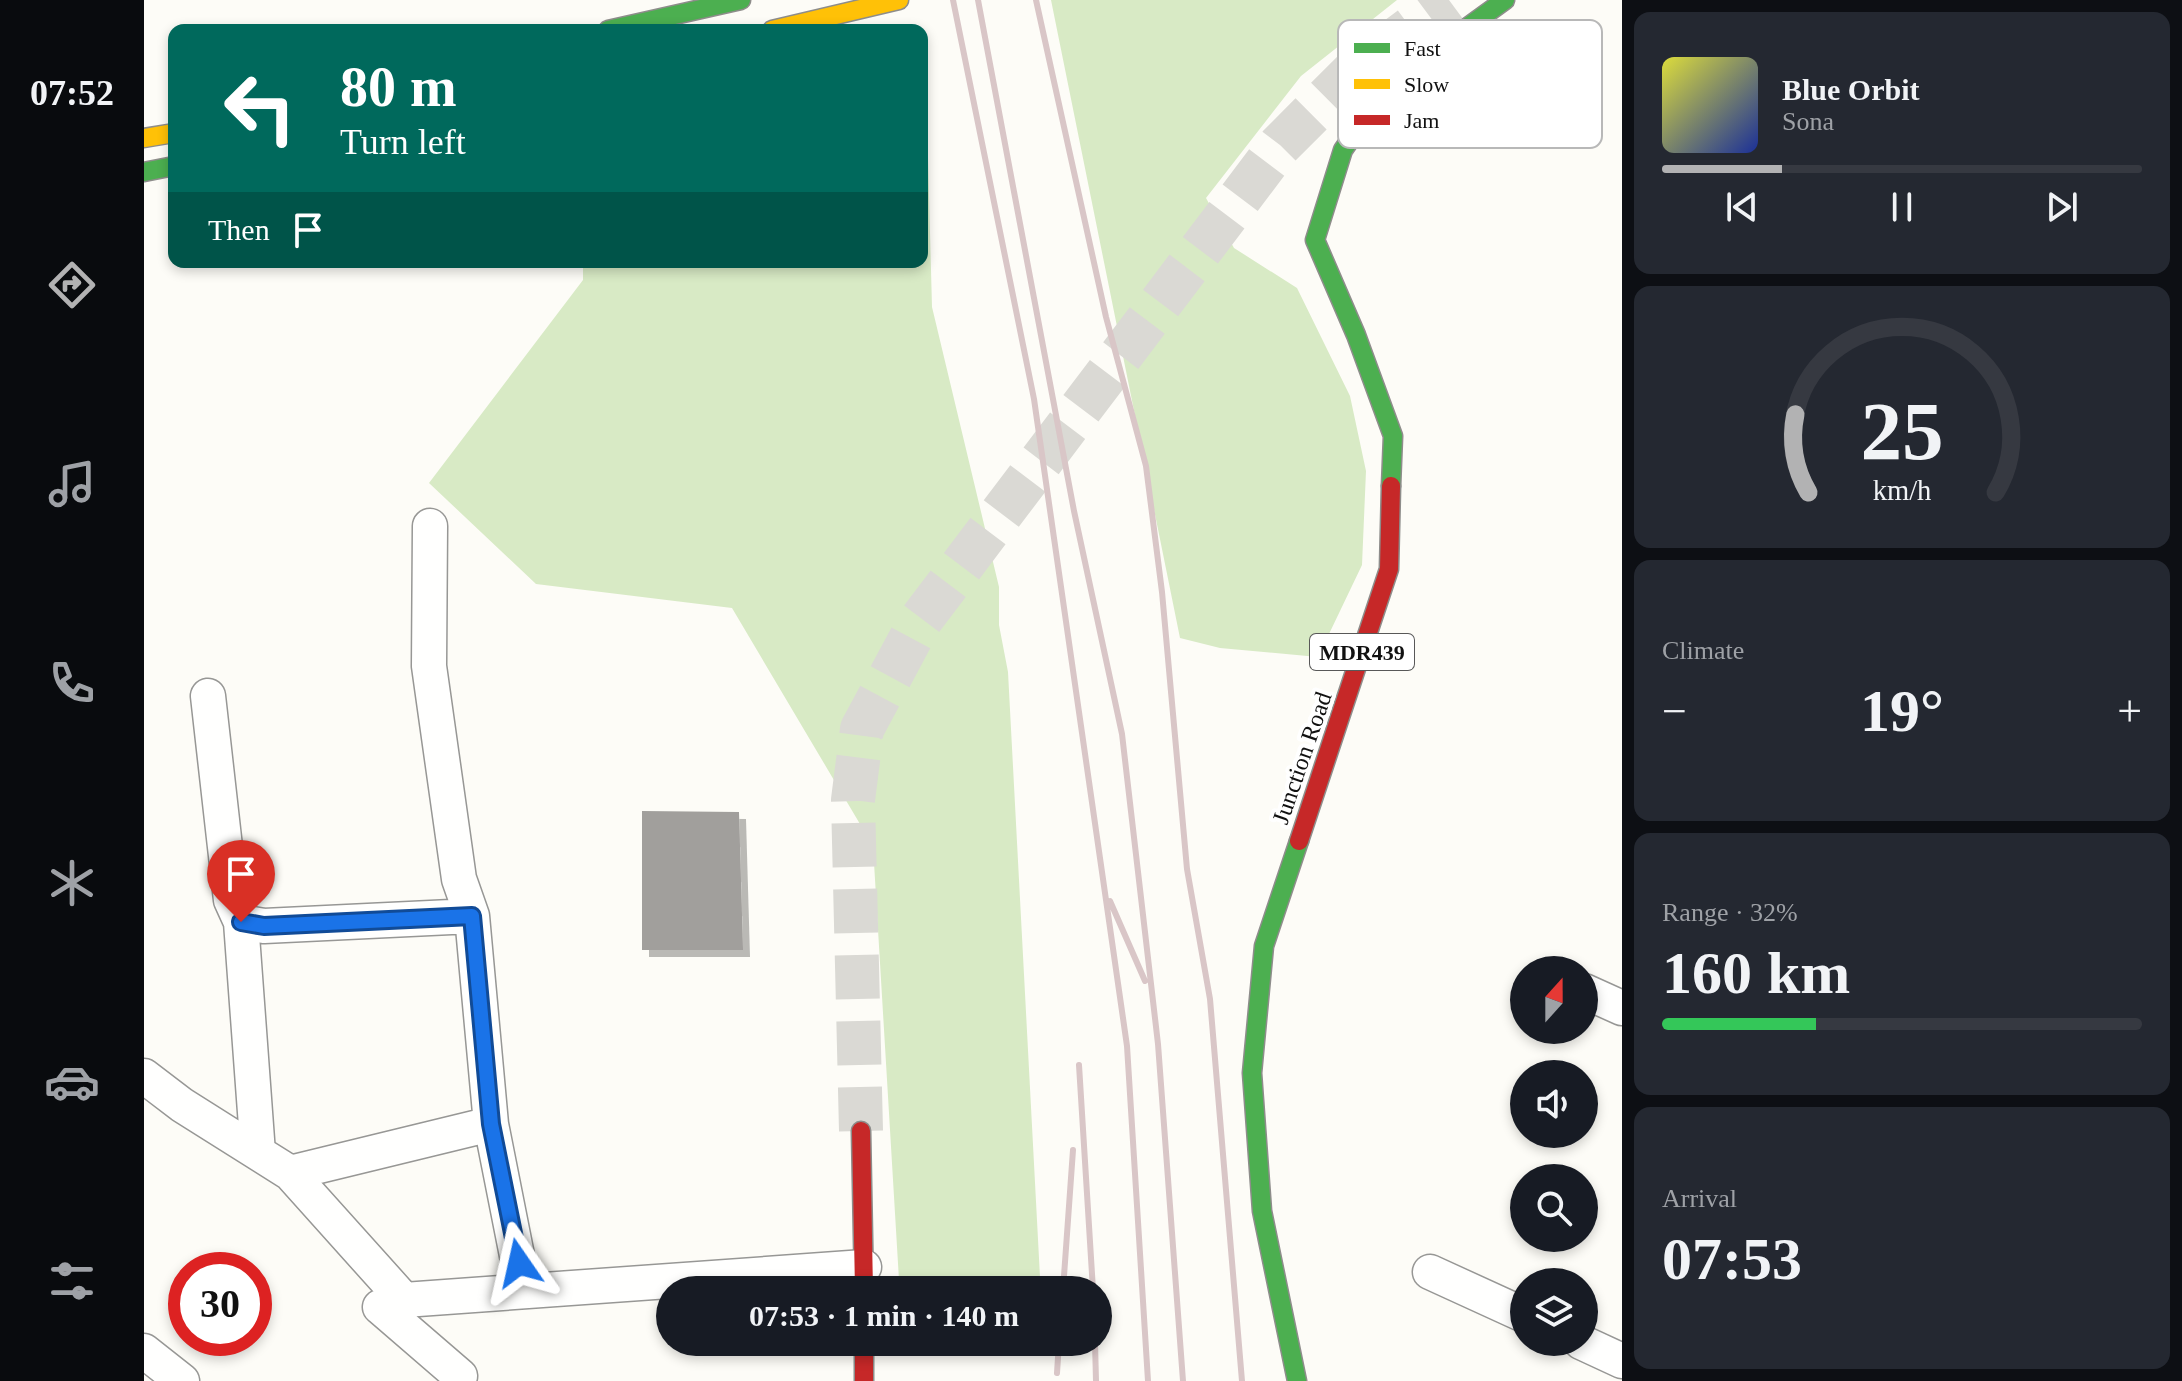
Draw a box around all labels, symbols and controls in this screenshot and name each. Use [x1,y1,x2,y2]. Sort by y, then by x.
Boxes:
legend [1338,20,1602,148]
text: Fast [1404,36,1441,61]
icon: left [208,56,312,160]
text: 80 m [340,56,457,118]
text: Slow [1404,72,1449,97]
text: 07:52 [30,73,114,113]
text: Blue Orbit [1782,73,1920,106]
text: Sona [1782,107,1834,136]
text: Jam [1404,108,1439,133]
text: Turn left [340,122,466,162]
icon: previous [1720,185,1764,229]
icon: pause [1880,185,1924,229]
icon: next [2040,185,2084,229]
icon: arrive [286,208,330,252]
text: Then [208,213,270,246]
icon: directions [44,257,100,313]
text: 25 [1860,384,1944,476]
icon: music [44,456,100,512]
text: km/h [1873,475,1931,506]
road number: MDR439 [1310,634,1414,670]
text: Climate [1662,636,1744,665]
icon: phone [44,655,100,711]
text: 19° [1860,678,1944,744]
text: − [1662,687,1687,736]
text: + [2117,687,2142,736]
street label: Junction Road [1267,689,1337,827]
pin [207,840,275,922]
icon: arrive [219,852,263,896]
icon: climate [44,855,100,911]
text: Range · 32% [1662,898,1798,927]
text: 160 km [1662,940,1850,1006]
north arrow [1510,956,1598,1044]
map controls [1510,956,1598,1356]
icon: car [44,1054,100,1110]
button: sound [1510,1060,1598,1148]
button: search [1510,1164,1598,1252]
text: Arrival [1662,1184,1737,1213]
position arrow [477,1221,561,1305]
text: 07:53 [1662,1226,1802,1292]
speed limit sign: 30 [168,1252,272,1356]
icon: filters [44,1253,100,1309]
button: layers [1510,1268,1598,1356]
text: 07:53 · 1 min · 140 m [749,1299,1019,1332]

